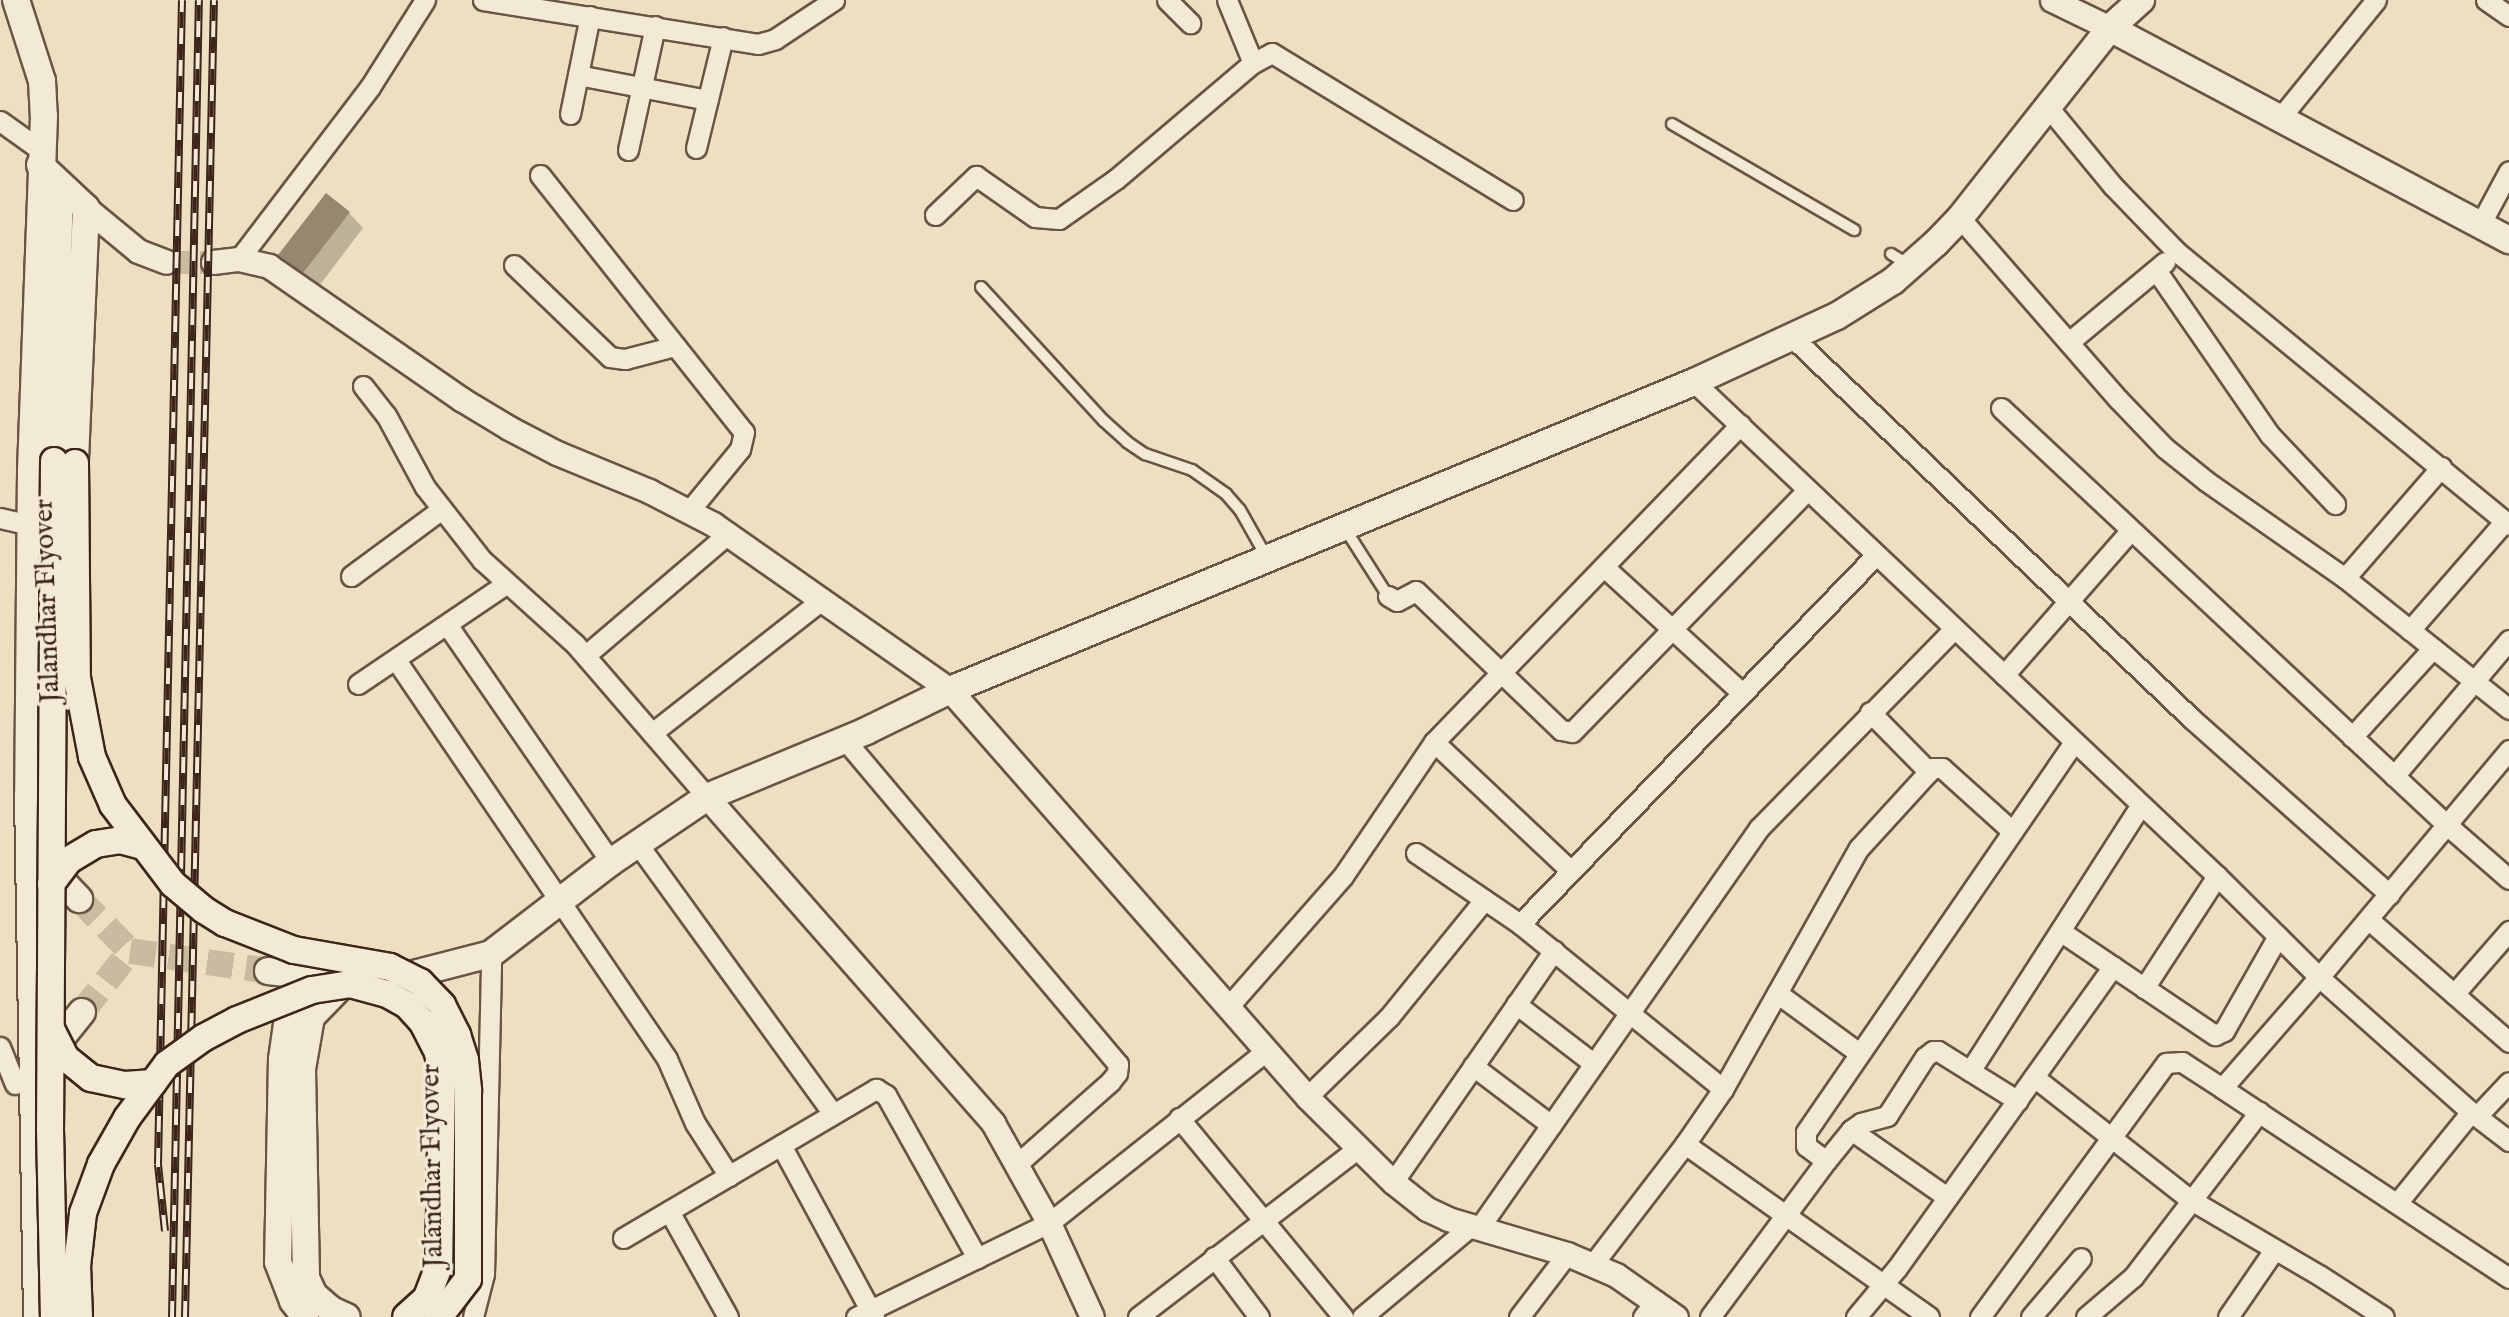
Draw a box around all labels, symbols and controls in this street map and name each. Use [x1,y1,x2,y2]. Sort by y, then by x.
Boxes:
street label: Jalandhar Flyover [28,498,68,704]
street label: Jalandhar Flyover [414,1064,452,1268]

